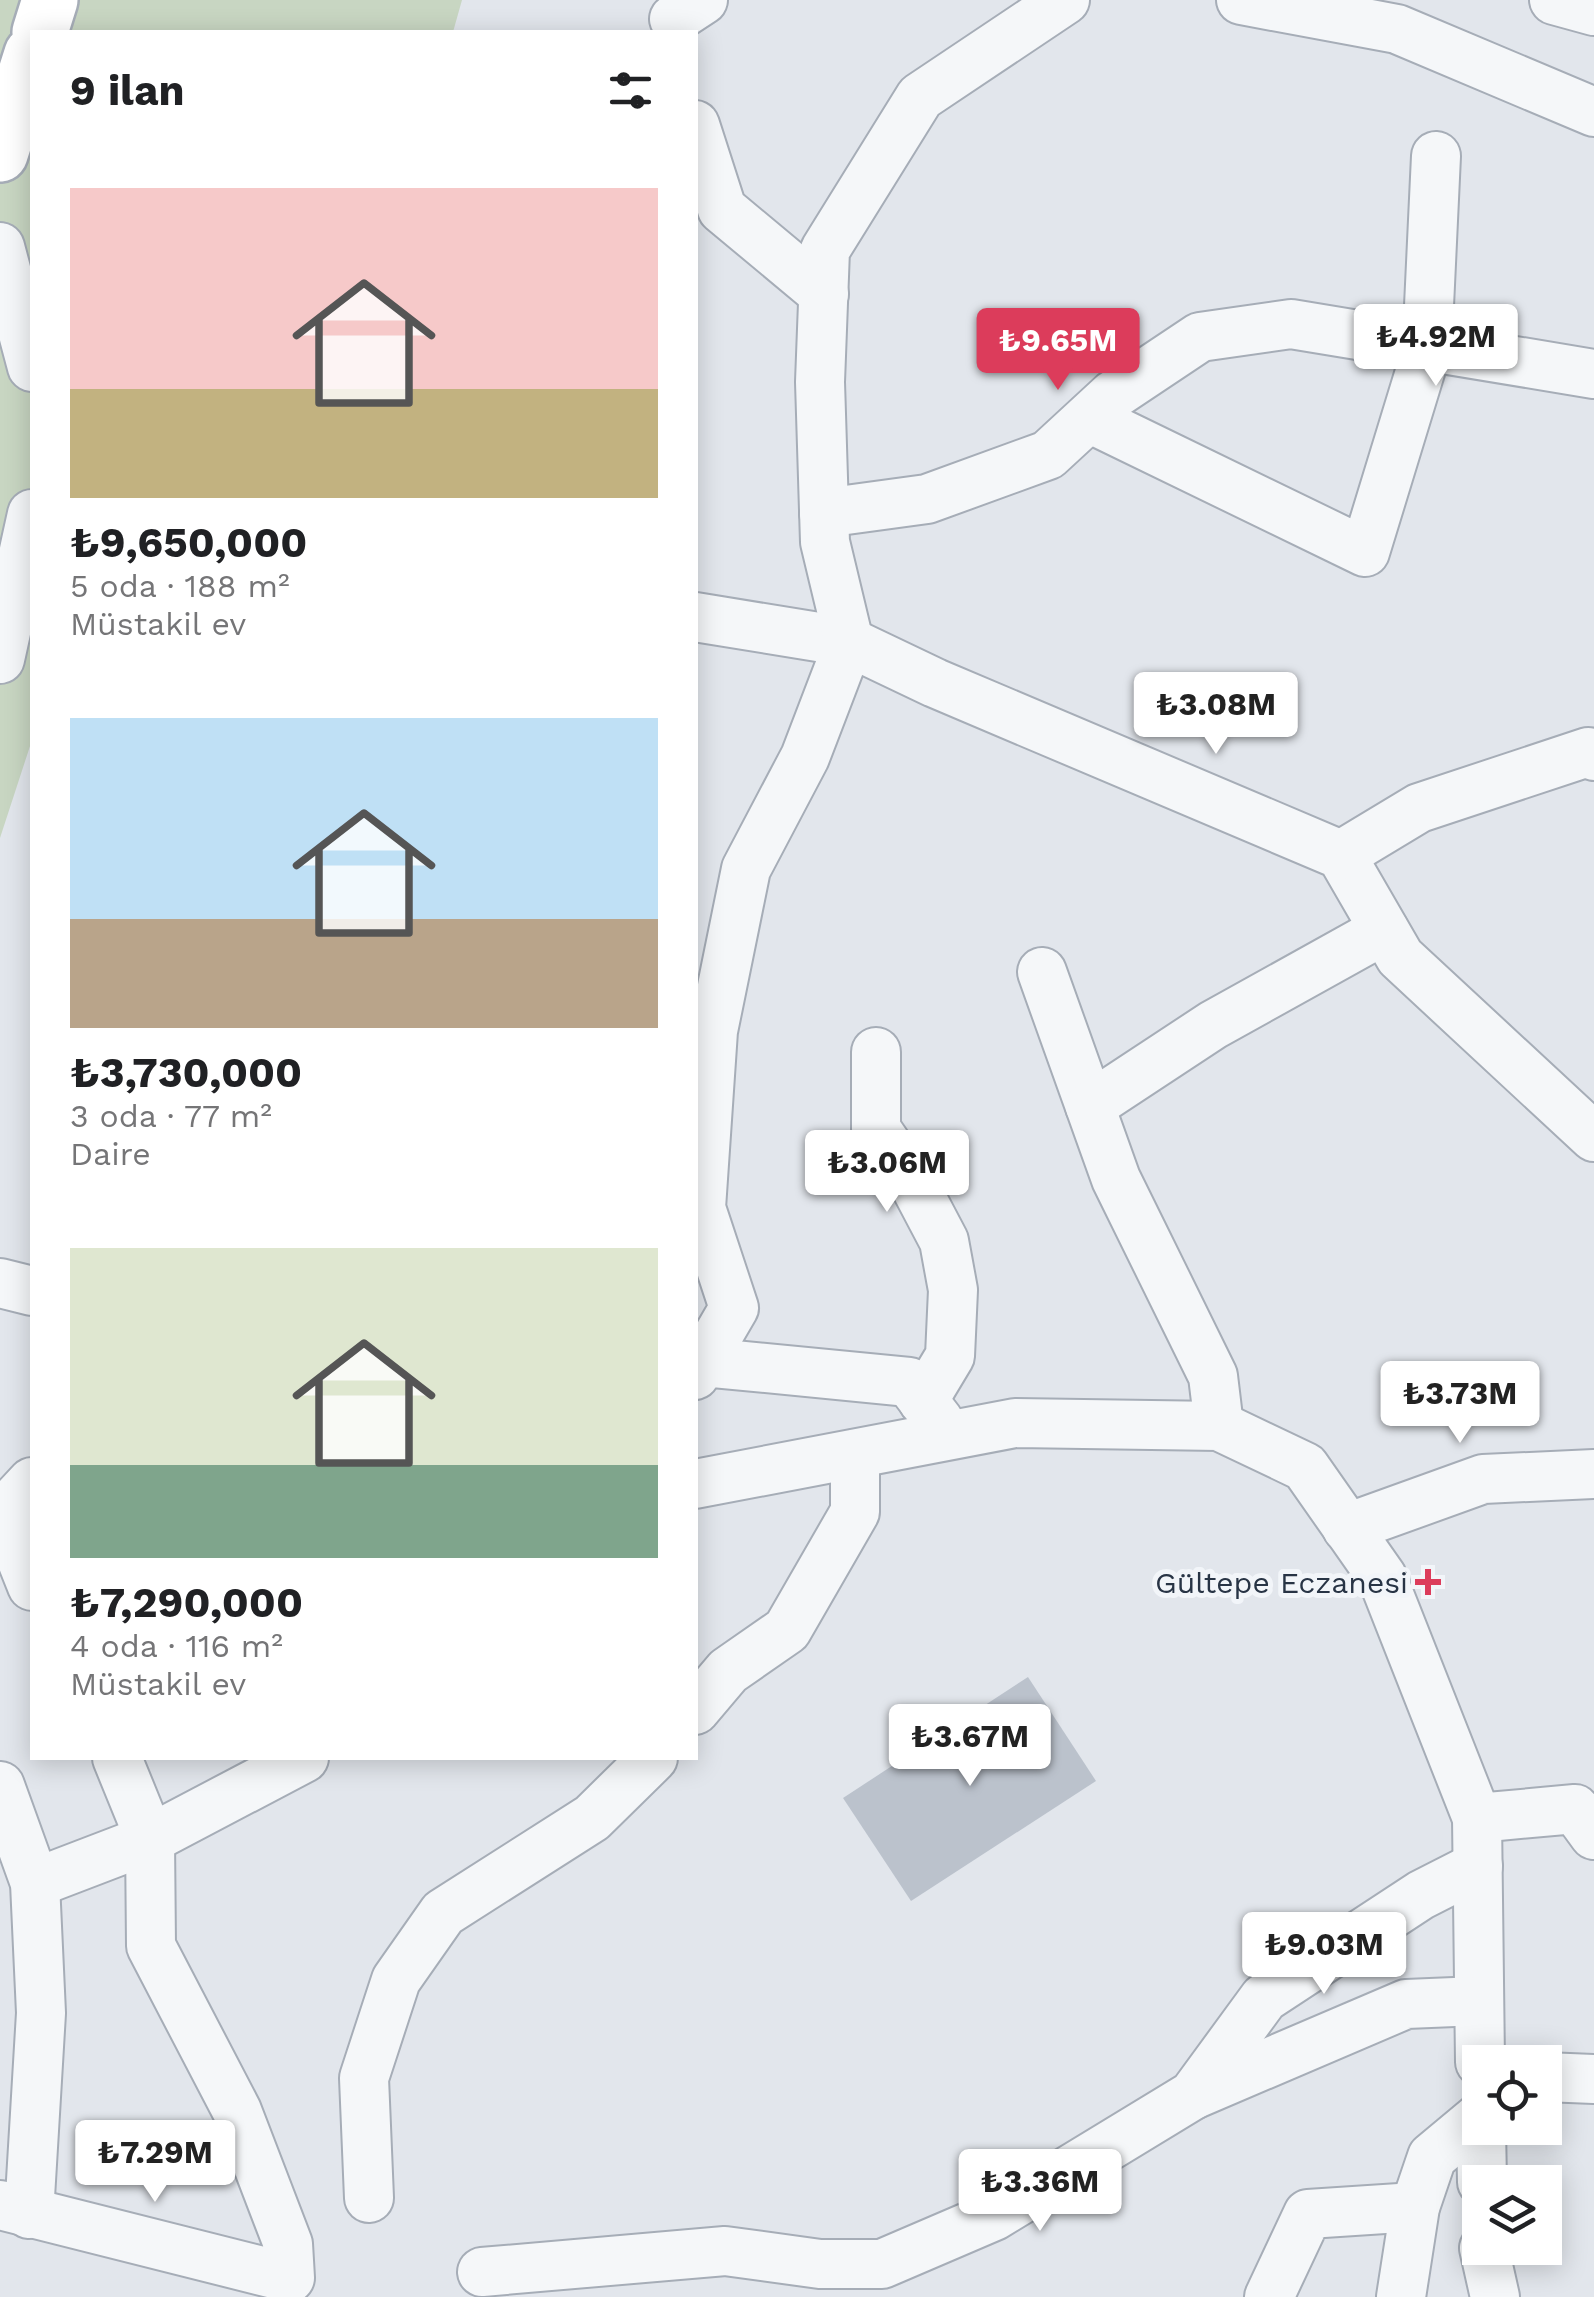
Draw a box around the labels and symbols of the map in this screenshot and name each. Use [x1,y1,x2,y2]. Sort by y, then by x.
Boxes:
pin: ₺4.92M [1355,304,1517,389]
pin: ₺9.65M [977,308,1139,393]
pin: ₺3.08M [1135,672,1297,757]
pin: ₺3.06M [806,1130,968,1215]
pin: ₺3.73M [1379,1361,1541,1446]
place label: Gültepe Eczanesi [1155,1565,1408,1600]
marker: Gültepe Eczanesi [1417,1571,1439,1593]
pin: ₺3.67M [889,1704,1051,1789]
pin: ₺9.03M [1243,1912,1405,1997]
pin: ₺7.29M [74,2120,236,2205]
pin: ₺3.36M [959,2149,1121,2234]

